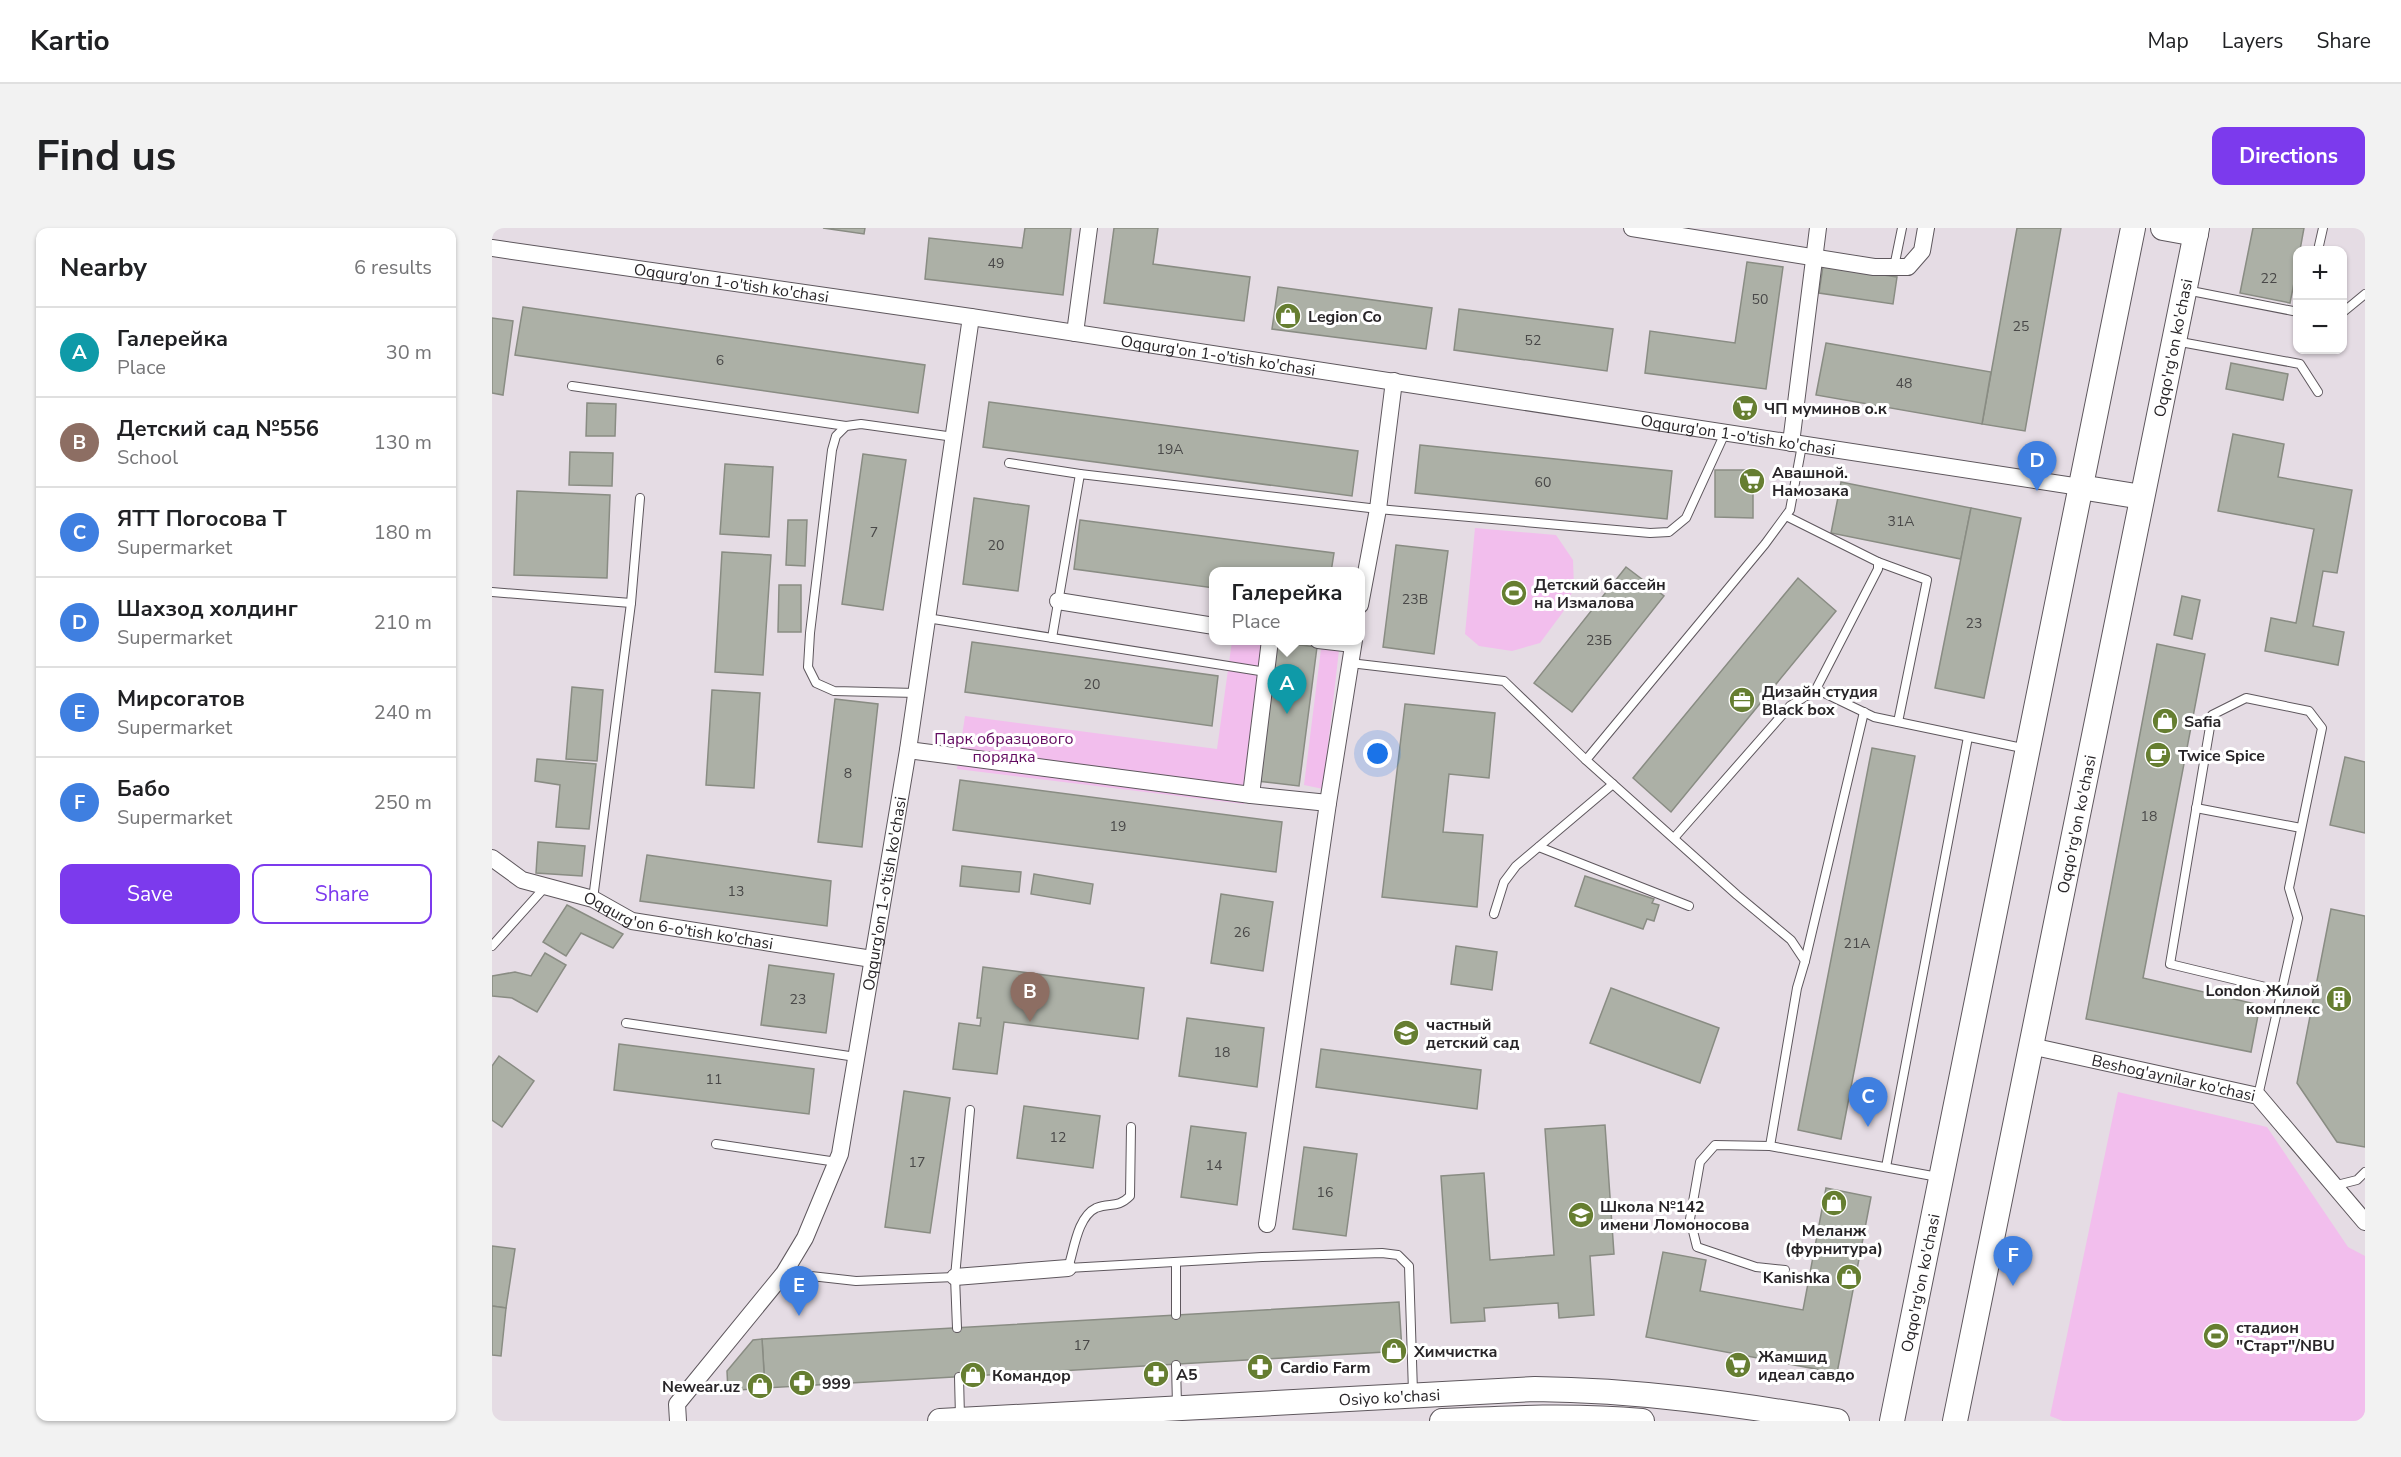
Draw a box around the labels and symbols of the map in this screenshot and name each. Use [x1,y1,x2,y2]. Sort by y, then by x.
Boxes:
house number: 49 [988,254,1004,273]
street label: Oqqurg'on 1-o'tish ko'chasi [632,259,830,308]
house number: 22 [2261,269,2277,288]
street label: Oqqo'rg'on ko'chasi [2149,277,2198,419]
house number: 50 [1752,290,1768,309]
shop icon: Legion Co [1273,301,1303,331]
place label: Legion Co [1308,306,1382,328]
house number: 25 [2013,317,2029,336]
street label: Oqqurg'on 1-o'tish ko'chasi [1119,330,1317,382]
house number: 52 [1525,331,1541,350]
house number: 6 [716,351,724,370]
house number: 48 [1896,374,1912,393]
supermarket icon: ЧП муминов о.к [1730,393,1760,423]
place label: ЧП муминов о.к [1764,398,1888,420]
street label: Oqqurg'on 1-o'tish ko'chasi [1639,410,1837,461]
house number: 19А [1156,440,1184,459]
pin: D [2018,442,2056,491]
place label: Авашной. Намозака [1772,462,1849,502]
supermarket icon: Авашной. Намозака [1737,466,1767,496]
house number: 60 [1535,473,1551,492]
house number: 31A [1887,512,1915,531]
house number: 7 [870,523,878,542]
house number: 20 [988,536,1004,555]
place label: Детский бассейн на Измалова [1534,574,1666,614]
sports icon: Детский бассейн на Измалова [1499,578,1529,608]
house number: 23В [1402,590,1428,609]
house number: 23 [1966,614,1982,633]
house number: 23Б [1586,631,1612,650]
pin: A [1268,664,1306,714]
house number: 20 [1084,675,1100,694]
place label: Дизайн студия Black box [1762,681,1878,721]
office icon: Дизайн студия Black box [1727,685,1757,715]
shop icon: Safia [2150,706,2180,736]
place label: Safia [2184,711,2221,733]
park label: Парк образцового порядка [934,728,1074,768]
your location [1363,739,1392,768]
cafe icon: Twice Spice [2143,740,2173,770]
place label: Twice Spice [2178,745,2265,767]
street label: Oqqo'rg'on ko'chasi [2052,753,2102,896]
house number: 8 [844,764,852,783]
street label: Oqqurg'on 1-o'tish ko'chasi [858,795,912,993]
house number: 18 [2141,807,2157,826]
house number: 19 [1110,817,1126,836]
house number: 13 [728,882,744,901]
street label: Oqqurg'on 6-o'tish ko'chasi [581,887,775,955]
house number: 26 [1234,923,1250,942]
house number: 21А [1843,934,1871,953]
pin: B [1010,972,1050,1022]
place label: London Жилой комплекс [2205,980,2320,1020]
building icon: London Жилой комплекс [2324,984,2354,1014]
house number: 23 [790,990,806,1009]
place label: частный детский сад [1426,1014,1519,1054]
school or university icon: частный детский сад [1391,1018,1421,1048]
house number: 18 [1214,1043,1230,1062]
street label: Beshog'aynilar ko'chasi [2089,1050,2257,1107]
house number: 11 [706,1070,722,1089]
pin: C [1848,1078,1888,1127]
house number: 12 [1050,1128,1066,1147]
house number: 17 [909,1153,925,1172]
house number: 14 [1206,1156,1222,1175]
house number: 16 [1317,1183,1333,1202]
shop icon: Меланж (фурнитура) [1819,1188,1849,1218]
place label: Школа №142 имени Ломоносова [1600,1196,1750,1236]
school or university icon: Школа №142 имени Ломоносова [1566,1200,1596,1230]
street label: Oqqo'rg'on ko'chasi [1896,1212,1946,1354]
place label: Меланж (фурнитура) [1785,1220,1883,1260]
pin: F [1994,1236,2032,1286]
shop icon: Kanishka [1834,1262,1864,1292]
pin: E [780,1266,818,1316]
place label: Kanishka [1763,1267,1830,1289]
place label: стадион "Старт"/NBU [2236,1317,2335,1357]
sports icon: стадион "Старт"/NBU [2201,1321,2231,1351]
house number: 17 [1074,1336,1090,1355]
shop icon: Химчистка [1379,1336,1409,1366]
place label: Химчистка [1413,1341,1498,1363]
place label: Жамшид идеал савдо [1758,1346,1855,1386]
supermarket icon: Жамшид идеал савдо [1723,1350,1753,1380]
pharmacy icon: Cardio Farm [1245,1352,1275,1382]
place label: Cardio Farm [1280,1357,1370,1379]
pharmacy icon: A5 [1141,1359,1171,1389]
shop icon: Командор [958,1360,988,1390]
place label: A5 [1176,1364,1198,1386]
place label: Командор [992,1365,1071,1387]
pharmacy icon: 999 [787,1368,817,1398]
shop icon: Newear.uz [745,1371,775,1401]
place label: 999 [822,1373,851,1395]
place label: Newear.uz [662,1376,740,1398]
street label: Osiyo ko'chasi [1338,1384,1441,1412]

